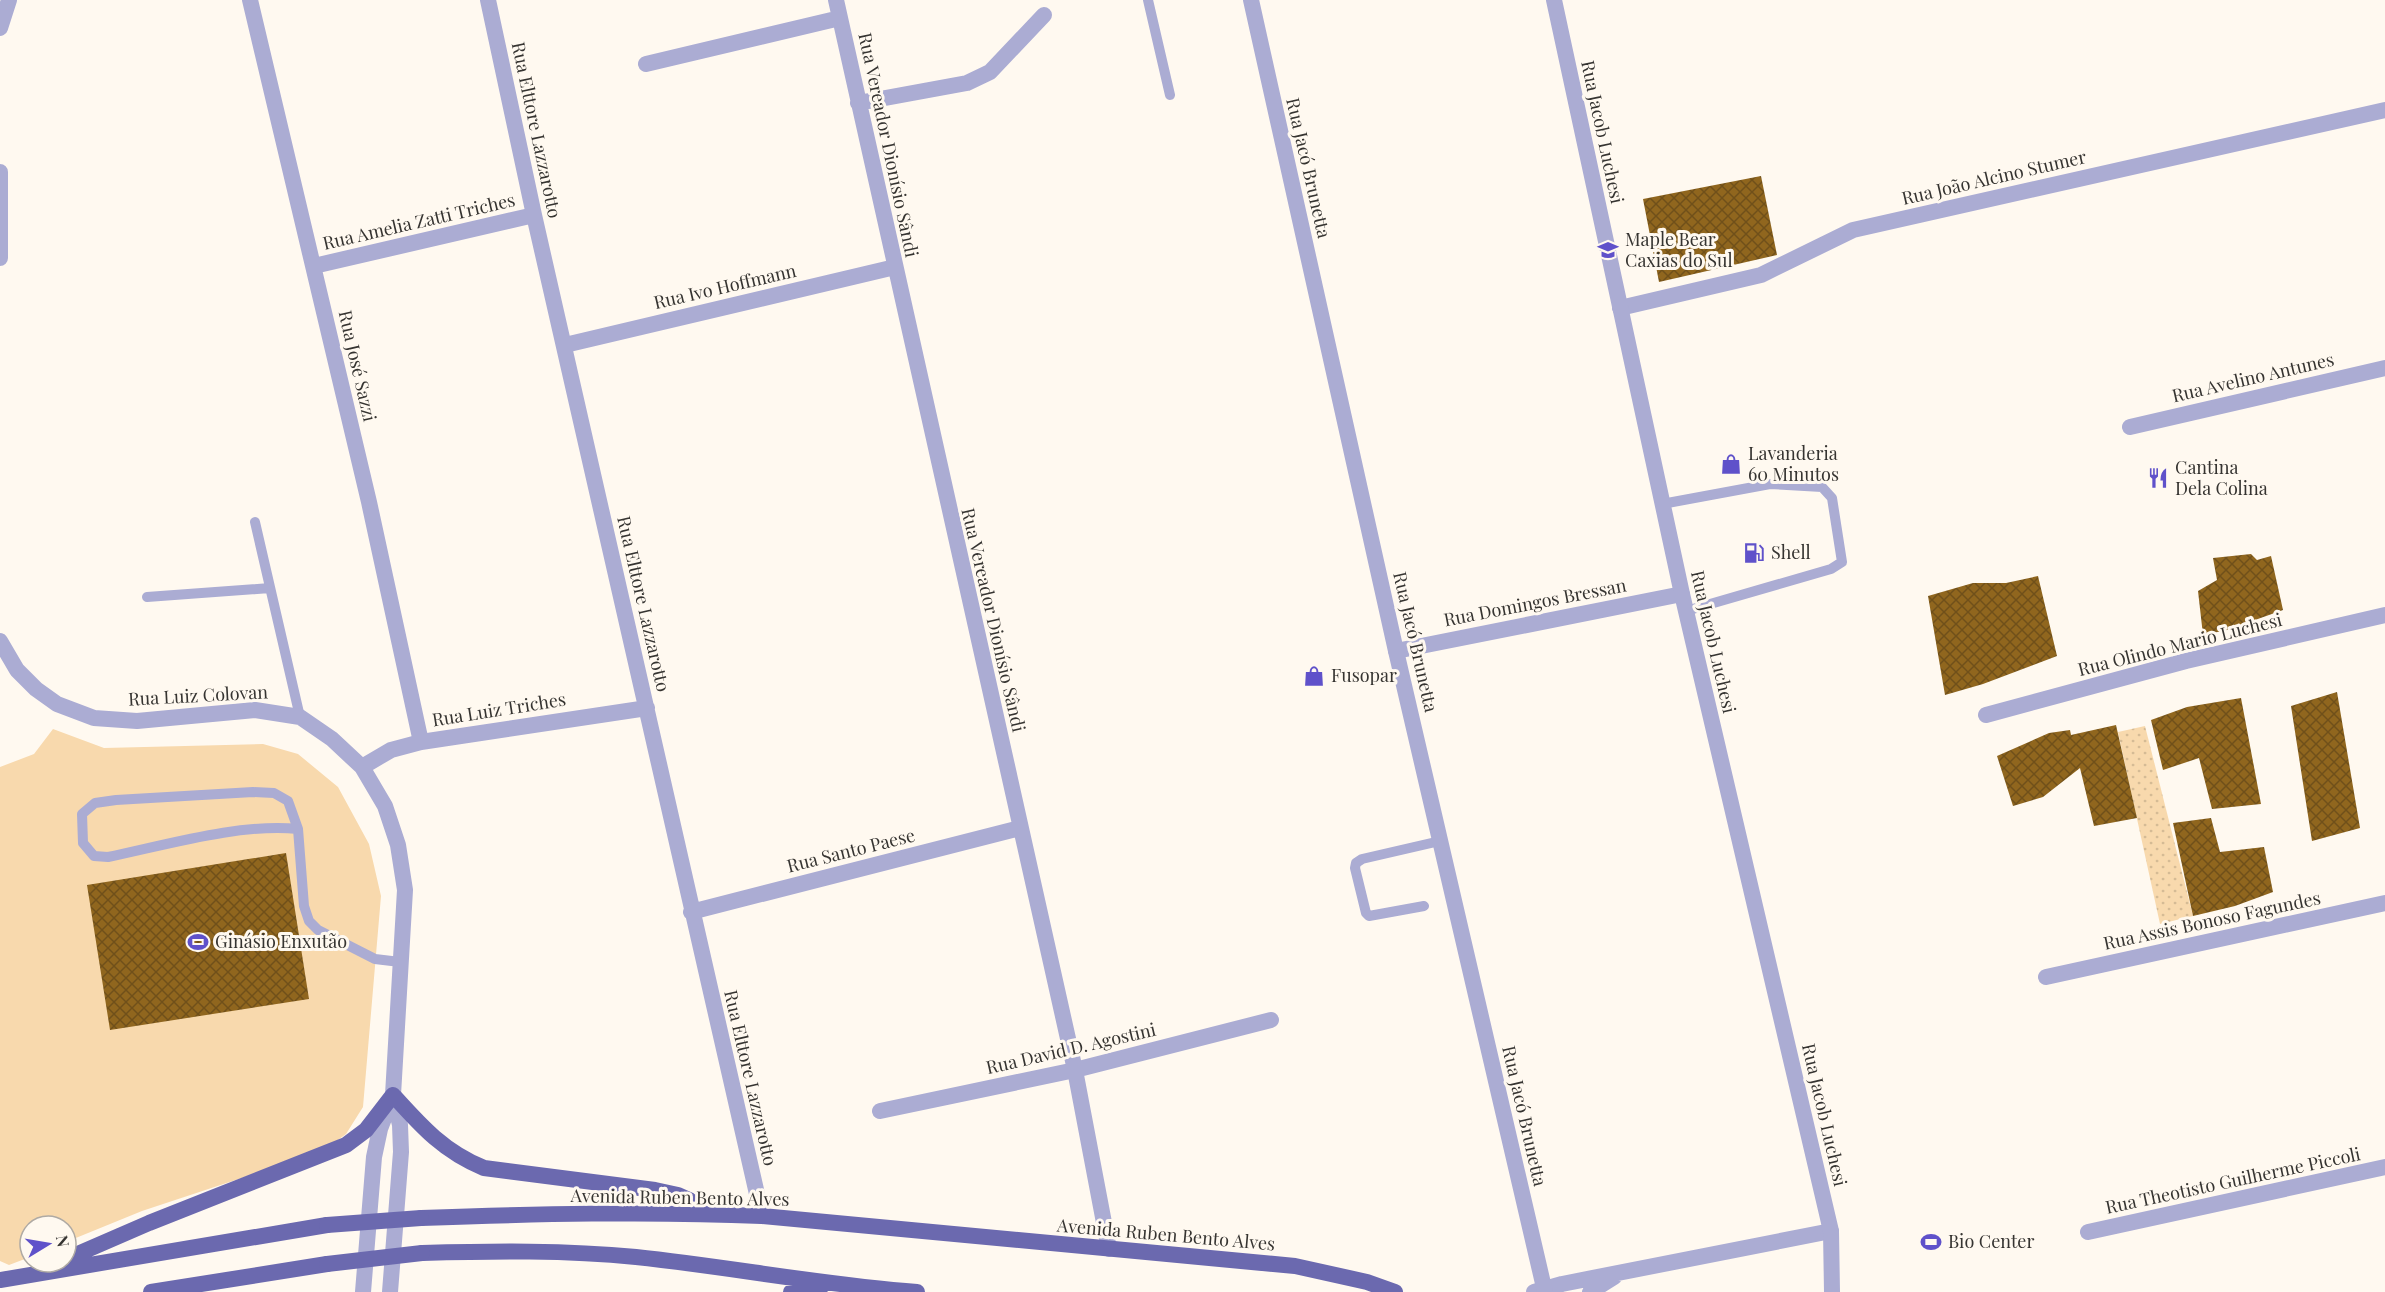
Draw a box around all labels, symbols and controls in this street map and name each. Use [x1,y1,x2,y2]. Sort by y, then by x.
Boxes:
street label: Rua Vereador Dionísio Sândi [853,30,925,259]
street label: Rua Elttore Lazzarotto [507,39,567,220]
street label: Rua Jacob Luchesi [1576,58,1630,206]
street label: Rua Jacó Brunetta [1281,95,1337,240]
street label: Rua João Alcino Stumer [1899,144,2088,210]
street label: Rua Amelia Zatti Triches [320,187,517,255]
place label: Maple Bear Caxias do Sul [1625,227,1733,272]
school or university icon: Maple Bear Caxias do Sul [1596,238,1620,262]
street label: Rua Ivo Hoffmann [651,258,799,314]
street label: Rua José Sazzi [334,308,382,424]
street label: Rua Avelino Antunes [2169,347,2336,407]
place label: Lavanderia 60 Minutos [1748,441,1839,486]
shop icon: Lavanderia 60 Minutos [1719,452,1743,476]
place label: Cantina Dela Colina [2175,455,2268,500]
restaurant icon: Cantina Dela Colina [2146,466,2170,490]
street label: Rua Vereador Dionísio Sândi [956,505,1031,734]
street label: Rua Elttore Lazzarotto [612,514,676,694]
place label: Shell [1771,540,1811,564]
fuel station icon: Shell [1742,541,1766,565]
street label: Rua Jacob Luchesi [1686,568,1742,716]
street label: Rua Jacó Brunetta [1388,569,1444,714]
street label: Rua Domingos Bressan [1441,572,1628,631]
street label: Rua Olindo Mario Luchesi [2075,607,2284,681]
place label: Fusopar [1331,663,1397,687]
shop icon: Fusopar [1302,664,1326,688]
street label: Rua Luiz Colovan [127,679,269,711]
street label: Rua Luiz Triches [430,687,568,731]
street label: Rua Santo Paese [784,823,917,878]
street label: Rua Assis Bonoso Fagundes [2101,885,2323,955]
place label: Ginásio Enxutão [215,929,347,953]
sports icon: Ginásio Enxutão [186,930,210,954]
street label: Rua Elttore Lazzarotto [719,988,783,1168]
street label: Rua David D. Agostini [984,1017,1158,1079]
street label: Rua Jacob Luchesi [1797,1041,1853,1189]
street label: Rua Jacó Brunetta [1497,1043,1553,1188]
street label: Rua Theotisto Guilherme Piccoli [2103,1141,2363,1219]
street label: Avenida Ruben Bento Alves [569,1183,790,1211]
street label: Avenida Ruben Bento Alves [1055,1212,1276,1255]
north arrow [18,1214,78,1274]
place label: Bio Center [1948,1229,2034,1253]
sports icon: Bio Center [1919,1230,1943,1254]
text: N [52,1233,75,1249]

